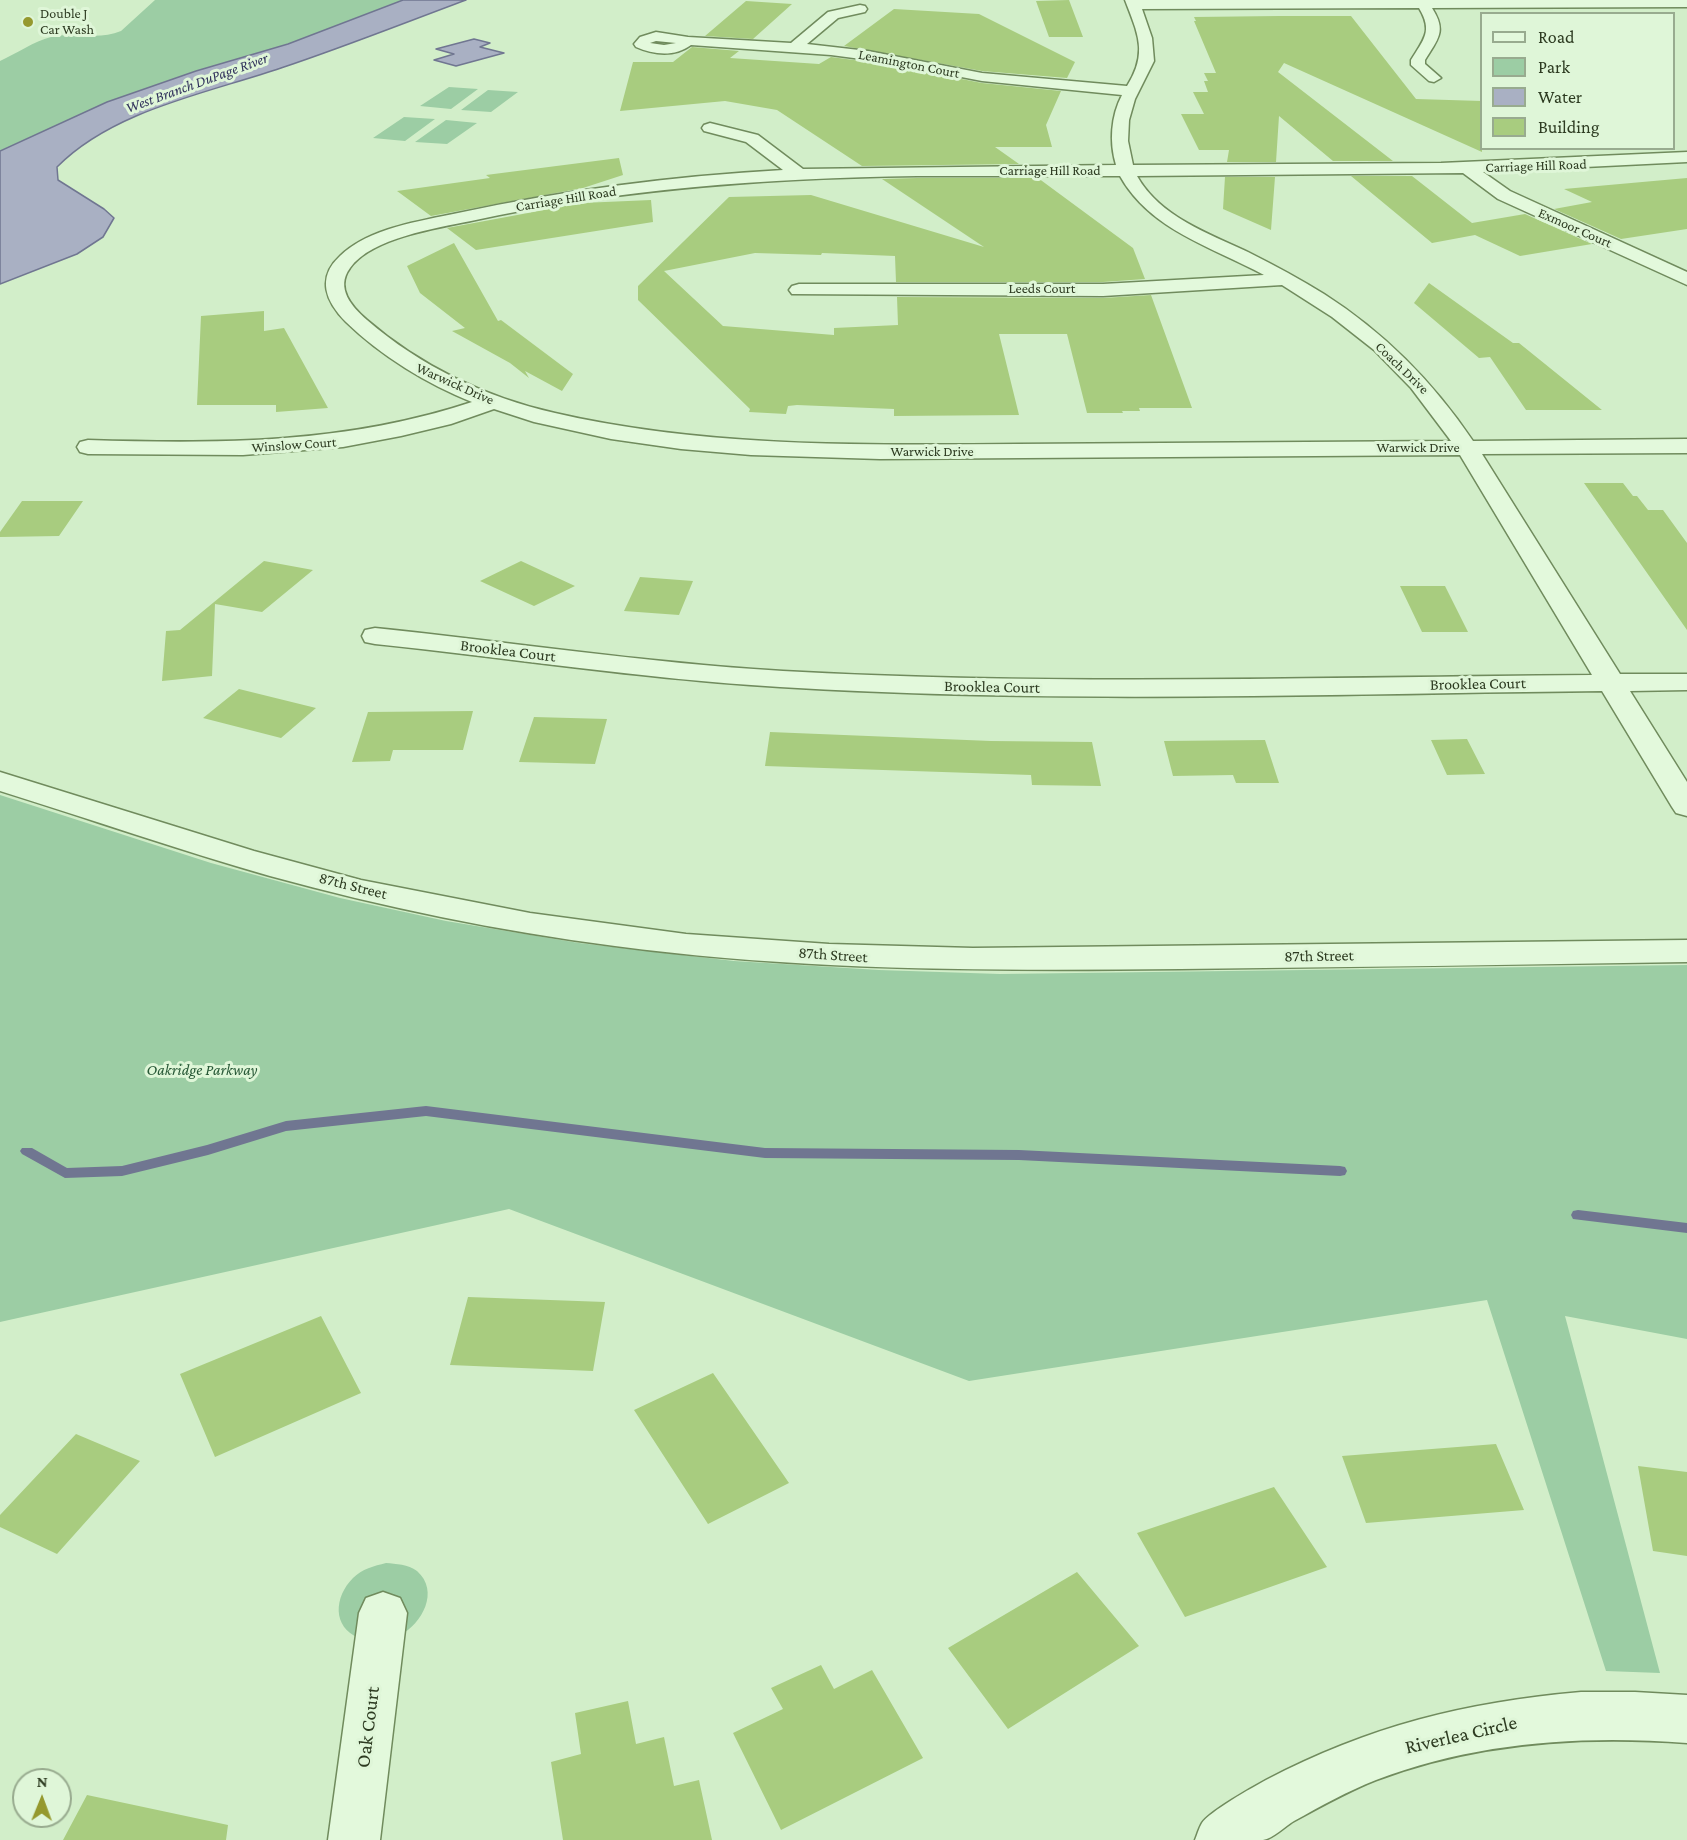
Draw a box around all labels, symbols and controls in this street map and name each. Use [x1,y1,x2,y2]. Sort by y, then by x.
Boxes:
place label: Double J Car Wash [40,6,94,38]
legend [1480,12,1675,150]
marker: Double J Car Wash [21,15,35,29]
text: Road [1538,27,1575,47]
street label: Leamington Court [857,46,961,82]
water label: West Branch DuPage River [123,49,271,117]
text: Park [1538,57,1570,77]
text: Water [1538,87,1582,107]
text: Building [1538,117,1599,137]
street label: Carriage Hill Road [1485,156,1587,176]
street label: Carriage Hill Road [999,163,1101,179]
street label: Carriage Hill Road [515,183,617,215]
street label: Exmoor Court [1536,204,1614,252]
street label: Leeds Court [1009,281,1075,297]
street label: Coach Drive [1372,338,1432,398]
street label: Warwick Drive [414,359,496,409]
street label: Winslow Court [251,434,337,456]
street label: Warwick Drive [1376,440,1460,456]
street label: Warwick Drive [890,444,974,460]
street label: Brooklea Court [459,636,557,666]
street label: Brooklea Court [1430,674,1526,694]
street label: Brooklea Court [944,677,1040,697]
street label: 87th Street [317,868,389,904]
street label: 87th Street [798,943,868,967]
street label: 87th Street [1284,946,1354,966]
park label: Oakridge Parkway [147,1060,257,1080]
street label: Oak Court [351,1685,385,1769]
street label: Riverlea Circle [1403,1710,1519,1760]
north arrow [12,1768,72,1828]
text: N [37,1773,48,1790]

